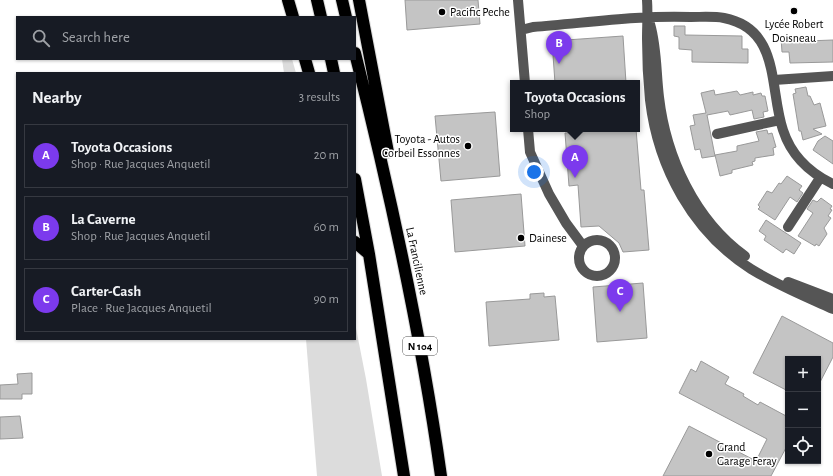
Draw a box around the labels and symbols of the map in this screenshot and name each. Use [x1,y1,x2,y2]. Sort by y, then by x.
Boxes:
place label: Pacific Peche [450,6,510,18]
marker: Lycée Robert Doisneau [789,6,799,16]
marker: Pacific Peche [437,7,447,17]
place label: Lycée Robert Doisneau [765,18,824,44]
pin: B [546,31,572,64]
place label: Toyota - Autos Corbeil Essonnes [382,133,460,159]
marker: Toyota - Autos Corbeil Essonnes [463,141,473,151]
pin: A [562,145,588,178]
your location [524,162,544,182]
street label: La Francilienne [404,226,430,296]
place label: Dainese [529,232,567,244]
marker: Dainese [516,233,526,243]
pin: C [607,279,633,312]
road number: N 104 [403,337,437,355]
place label: Grand Garage Feray [717,441,777,468]
marker: Grand Garage Feray [704,449,714,459]

